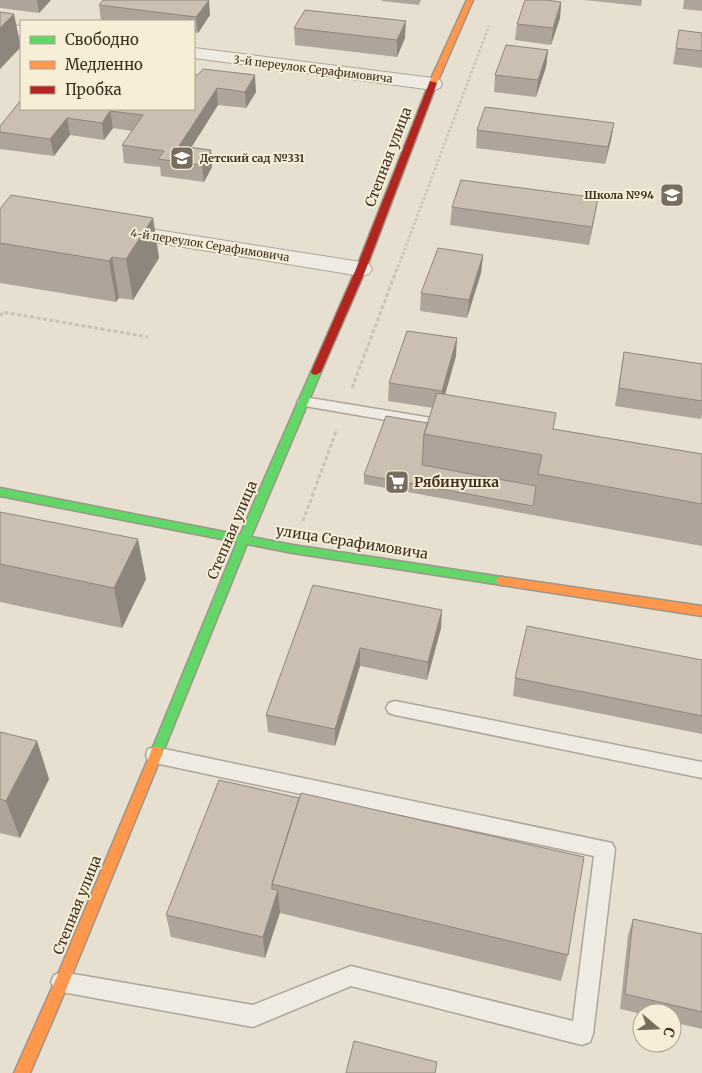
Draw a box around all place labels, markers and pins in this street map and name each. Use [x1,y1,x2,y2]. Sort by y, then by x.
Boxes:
school or university icon: Детский сад №331 [169,145,195,171]
place label: Детский сад №331 [200,151,304,165]
school or university icon: Школа №94 [659,182,685,208]
place label: Школа №94 [584,188,654,202]
supermarket icon: Рябинушка [384,469,410,495]
place label: Рябинушка [414,473,499,491]

